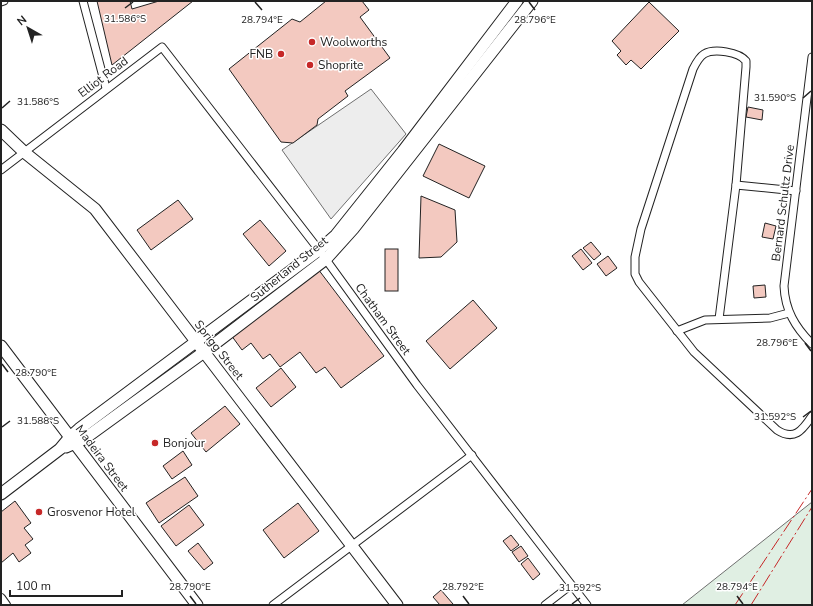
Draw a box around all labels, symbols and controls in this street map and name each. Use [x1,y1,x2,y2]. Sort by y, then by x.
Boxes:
north arrow [8,8,48,48]
text: N [14,12,30,29]
text: 31.586°S [104,12,146,26]
text: 28.794°E [241,13,283,27]
text: 28.796°E [514,13,556,27]
place label: Woolworths [320,34,388,50]
marker: Woolworths [307,37,317,47]
place label: FNB [249,46,273,62]
marker: FNB [276,49,286,59]
street label: Elliot Road [75,53,131,101]
place label: Shoprite [318,57,363,73]
marker: Shoprite [305,60,315,70]
text: 31.590°S [754,91,796,105]
text: 31.586°S [17,95,59,109]
street label: Bernard Schultz Drive [768,144,798,262]
street label: Sutherland Street [247,232,332,305]
street label: Chatham Street [352,280,415,359]
street label: Sprigg Street [191,317,248,384]
text: 28.796°E [756,336,798,350]
text: 28.790°E [15,366,57,380]
text: 31.592°S [754,410,796,424]
text: 31.588°S [17,414,59,428]
street label: Madeira Street [72,422,133,495]
place label: Bonjour [163,435,206,451]
marker: Bonjour [150,438,160,448]
place label: Grosvenor Hotel [47,504,136,520]
marker: Grosvenor Hotel [34,507,44,517]
scale bar [10,572,122,598]
text: 100 m [16,578,51,594]
text: 28.790°E [169,580,211,594]
text: 28.792°E [442,580,484,594]
text: 28.794°E [716,580,758,594]
text: 31.592°S [559,581,601,595]

